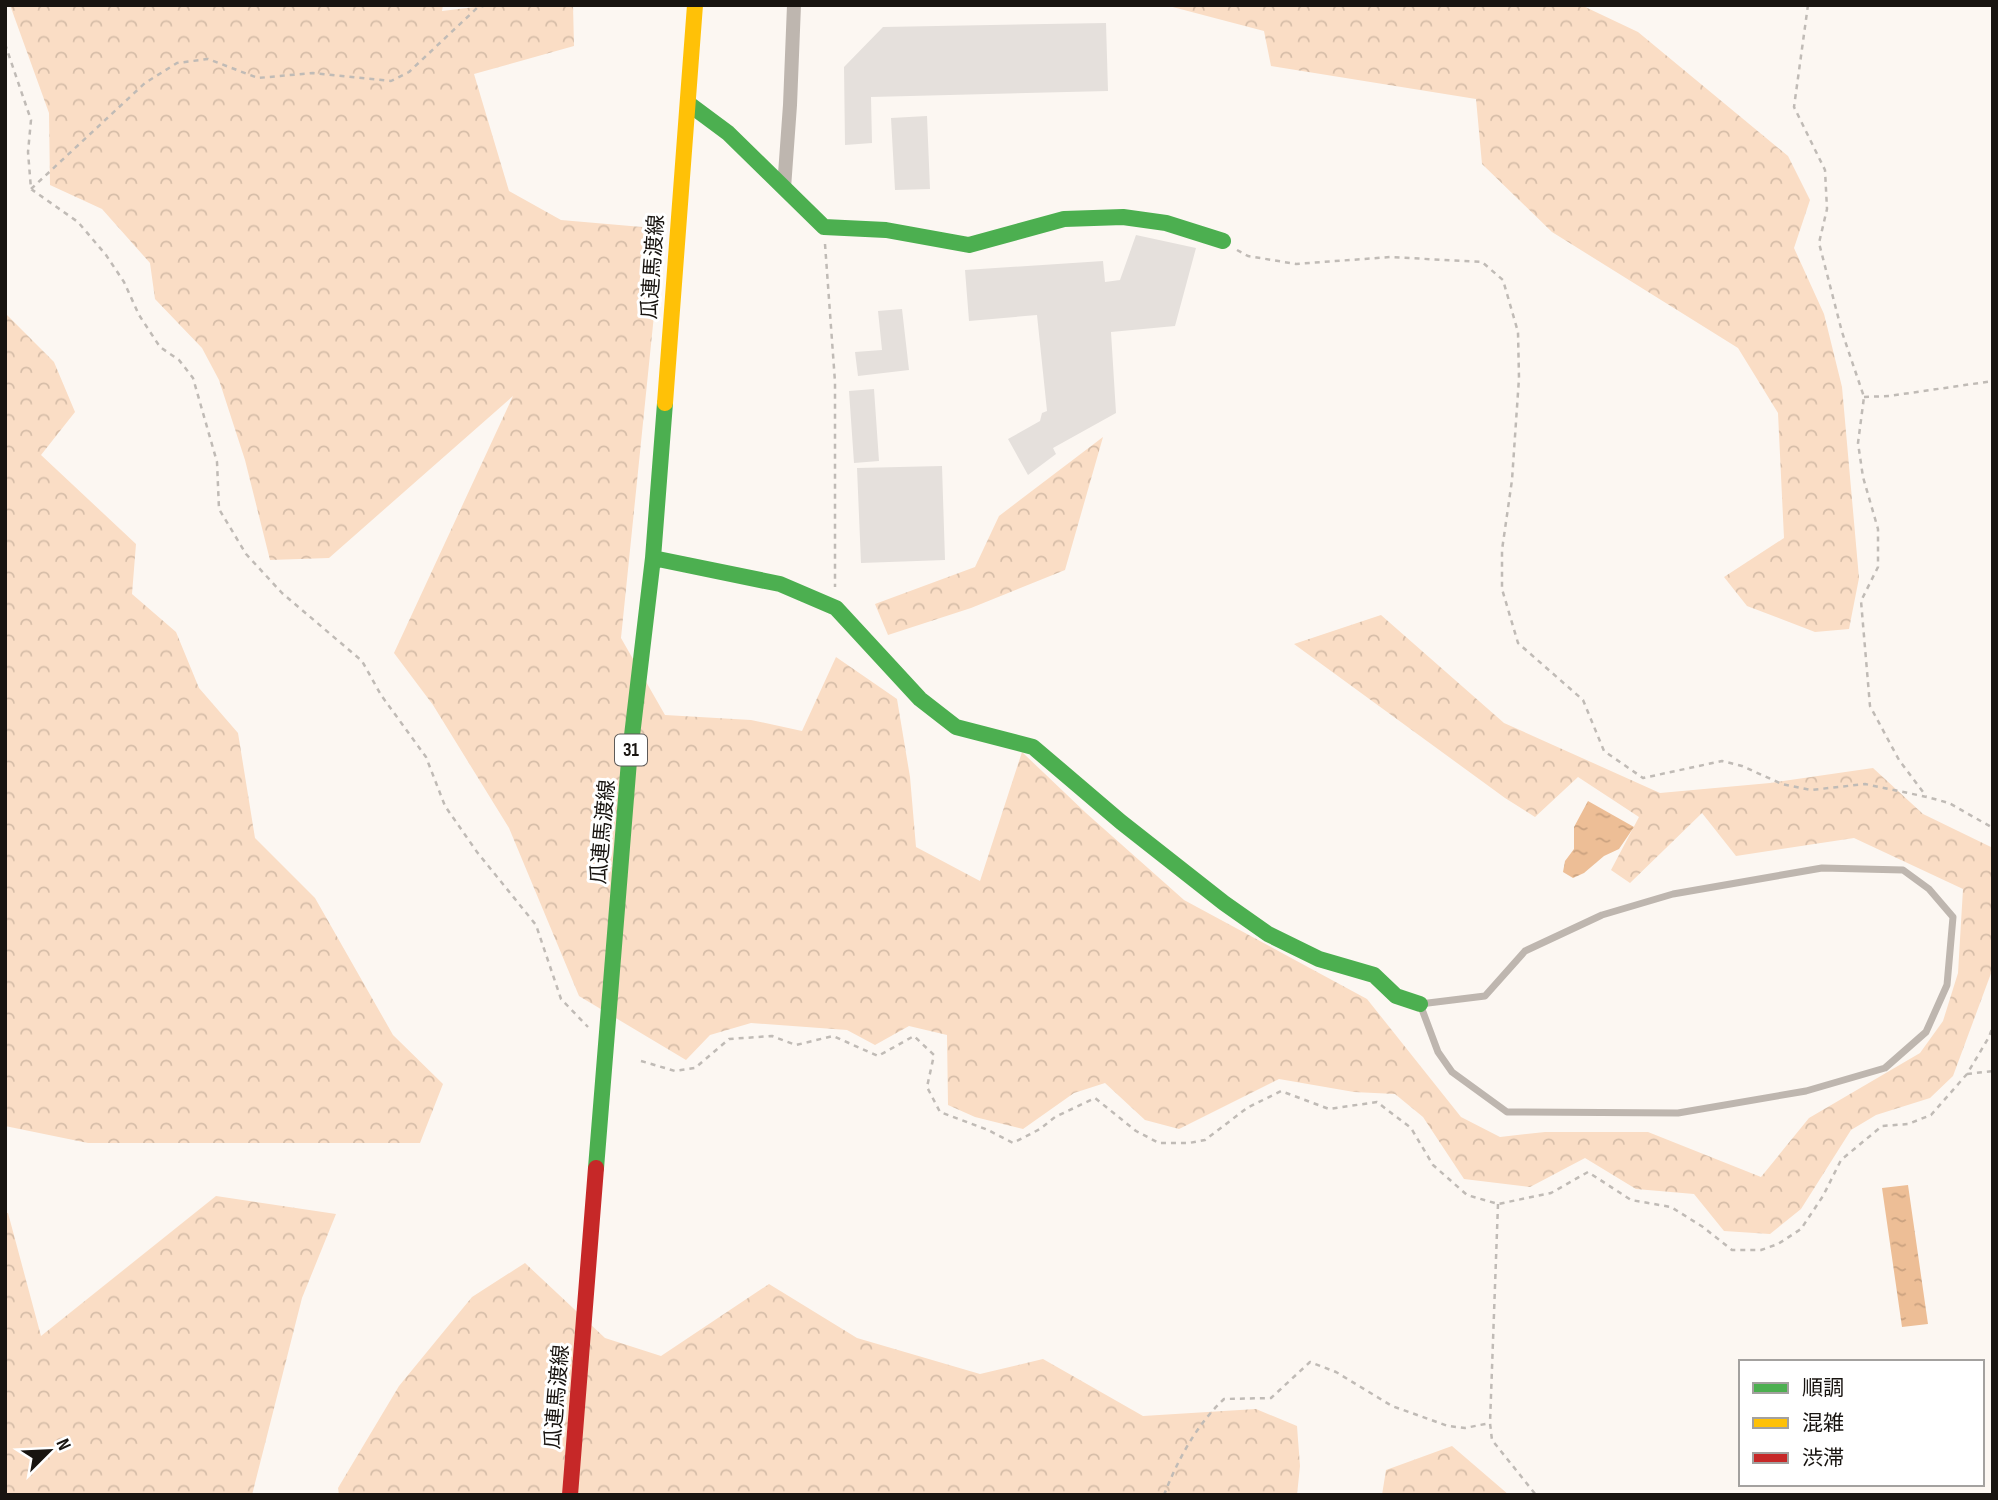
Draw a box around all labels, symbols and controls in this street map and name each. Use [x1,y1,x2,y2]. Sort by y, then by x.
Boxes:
street label: 瓜連馬渡線 [637,214,669,320]
road number: 31 [615,734,647,765]
street label: 瓜連馬渡線 [586,779,620,885]
street label: 瓜連馬渡線 [540,1344,574,1450]
legend [1739,1360,1984,1486]
text: 順調 [1802,1376,1844,1401]
text: 混雑 [1802,1411,1844,1436]
north arrow [14,1416,84,1486]
text: N [51,1435,76,1454]
text: 渋滞 [1802,1446,1844,1471]

